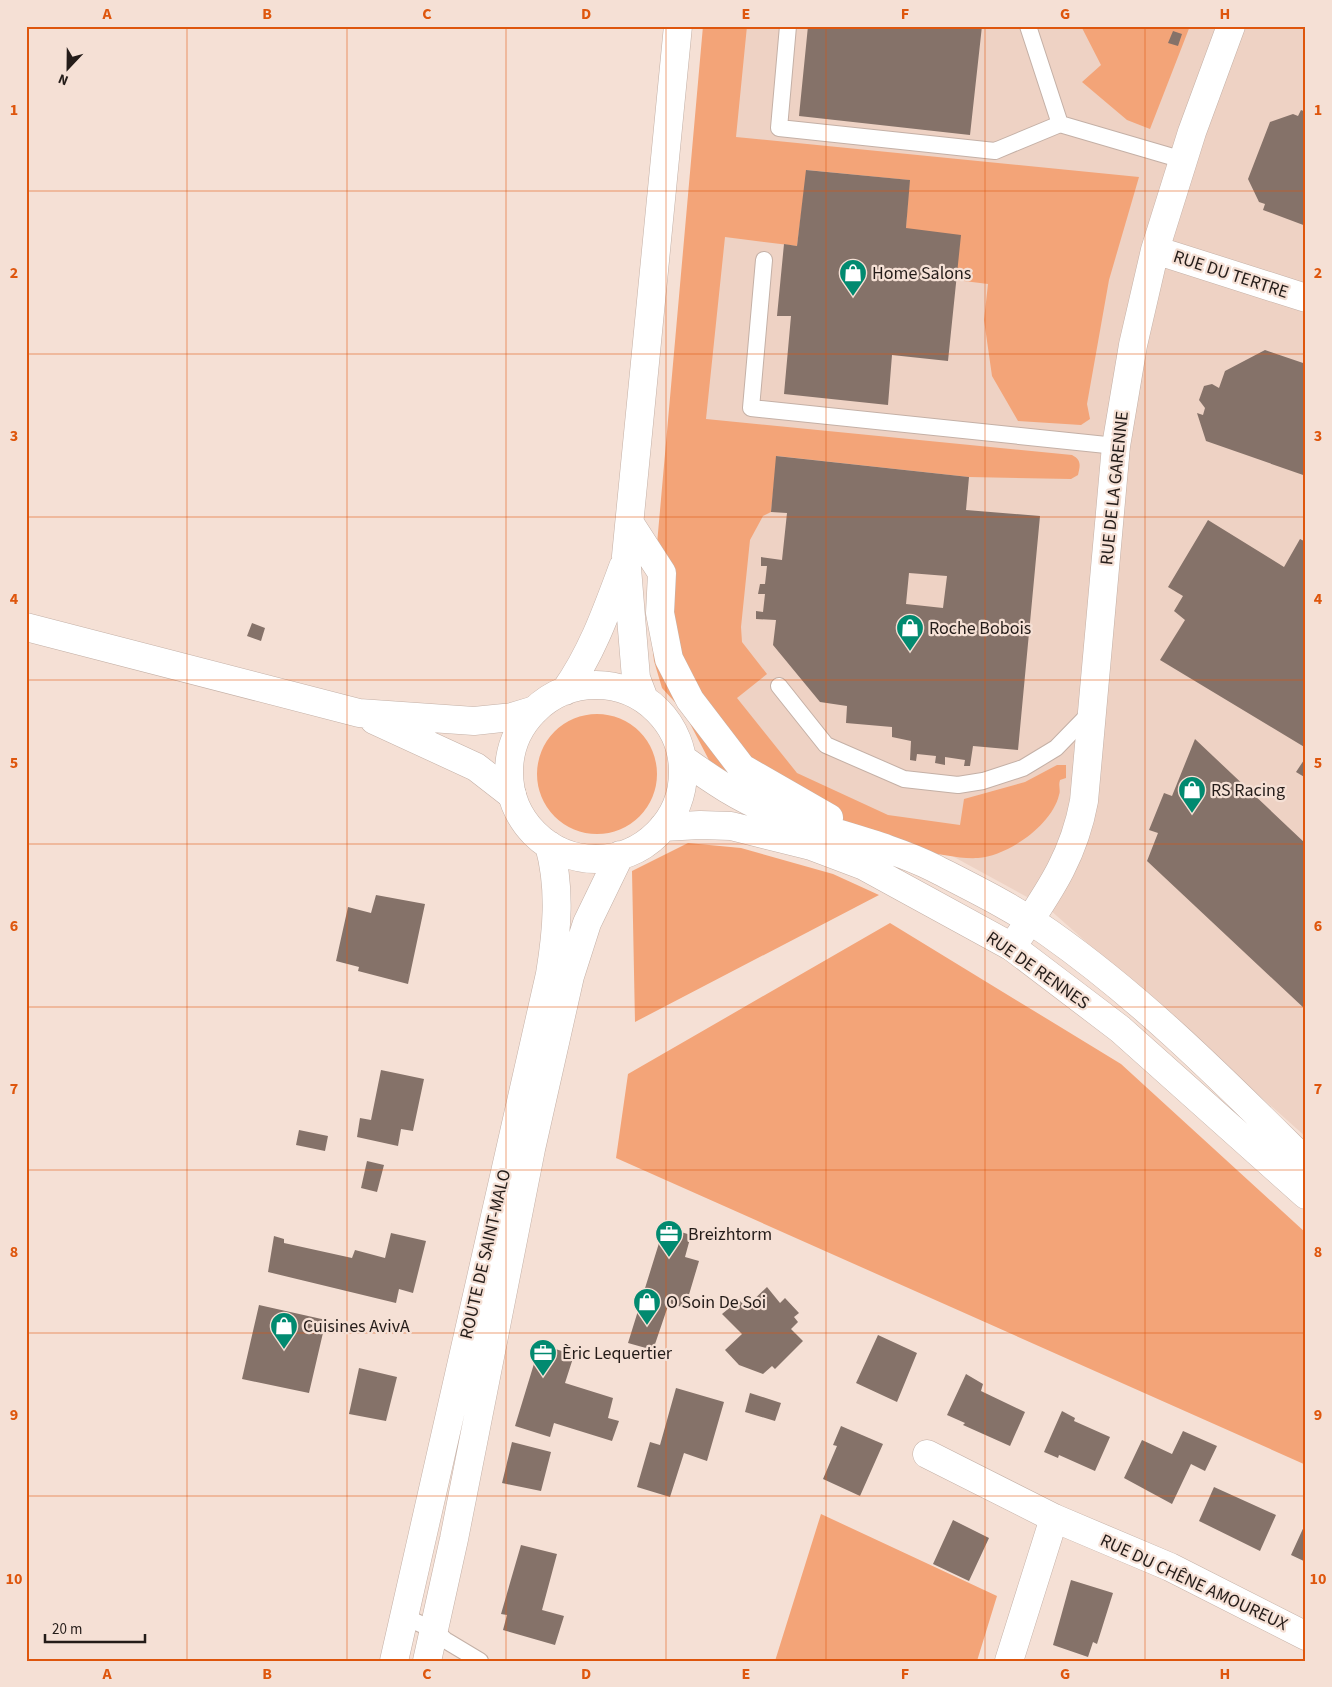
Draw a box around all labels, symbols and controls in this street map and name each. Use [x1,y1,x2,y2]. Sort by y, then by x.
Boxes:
text: A [101,3,112,25]
text: B [262,3,272,25]
text: C [422,3,432,25]
text: D [581,3,591,25]
text: E [742,3,750,25]
text: F [901,3,909,25]
text: G [1060,3,1070,25]
text: H [1220,3,1230,25]
north arrow [42,42,92,92]
text: N [55,68,72,90]
text: 1 [10,99,18,121]
text: 1 [1314,99,1322,121]
street label: RUE DU TERTRE [1170,244,1292,305]
shop icon: Home Salons [838,258,868,297]
place label: Home Salons [872,261,971,286]
text: 2 [10,262,18,284]
text: 2 [1314,262,1322,284]
street label: RUE DE LA GARENNE [1094,410,1135,566]
text: 3 [10,425,18,447]
text: 3 [1314,425,1322,447]
text: 4 [10,588,19,610]
text: 4 [1314,588,1323,610]
shop icon: Roche Bobois [895,613,925,652]
place label: Roche Bobois [929,616,1031,641]
text: 5 [10,752,18,774]
text: 5 [1314,752,1322,774]
shop icon: RS Racing [1177,775,1207,814]
place label: RS Racing [1211,778,1285,803]
text: 6 [10,915,18,937]
text: 6 [1314,915,1322,937]
street label: RUE DE RENNES [981,925,1095,1015]
text: 7 [10,1078,18,1100]
text: 7 [1314,1078,1322,1100]
street label: ROUTE DE SAINT-MALO [454,1167,517,1341]
office icon: Breizhtorm [654,1219,684,1258]
place label: Breizhtorm [688,1222,772,1247]
text: 8 [10,1241,18,1263]
text: 8 [1314,1241,1322,1263]
shop icon: O Soin De Soi [632,1287,662,1326]
place label: O Soin De Soi [666,1290,766,1315]
shop icon: Cuisines AvivA [269,1311,299,1350]
place label: Cuisines AvivA [303,1314,410,1339]
office icon: Èric Lequertier [528,1338,558,1377]
place label: Èric Lequertier [562,1341,673,1366]
text: 9 [10,1404,18,1426]
text: 9 [1314,1404,1322,1426]
street label: RUE DU CHÊNE AMOUREUX [1096,1528,1292,1637]
text: 10 [6,1568,22,1590]
text: 10 [1310,1568,1326,1590]
scale bar [45,1612,145,1644]
text: 20 m [52,1619,82,1640]
text: A [101,1663,112,1685]
text: B [262,1663,272,1685]
text: C [422,1663,432,1685]
text: D [581,1663,591,1685]
text: E [742,1663,750,1685]
text: F [901,1663,909,1685]
text: G [1060,1663,1070,1685]
text: H [1220,1663,1230,1685]

